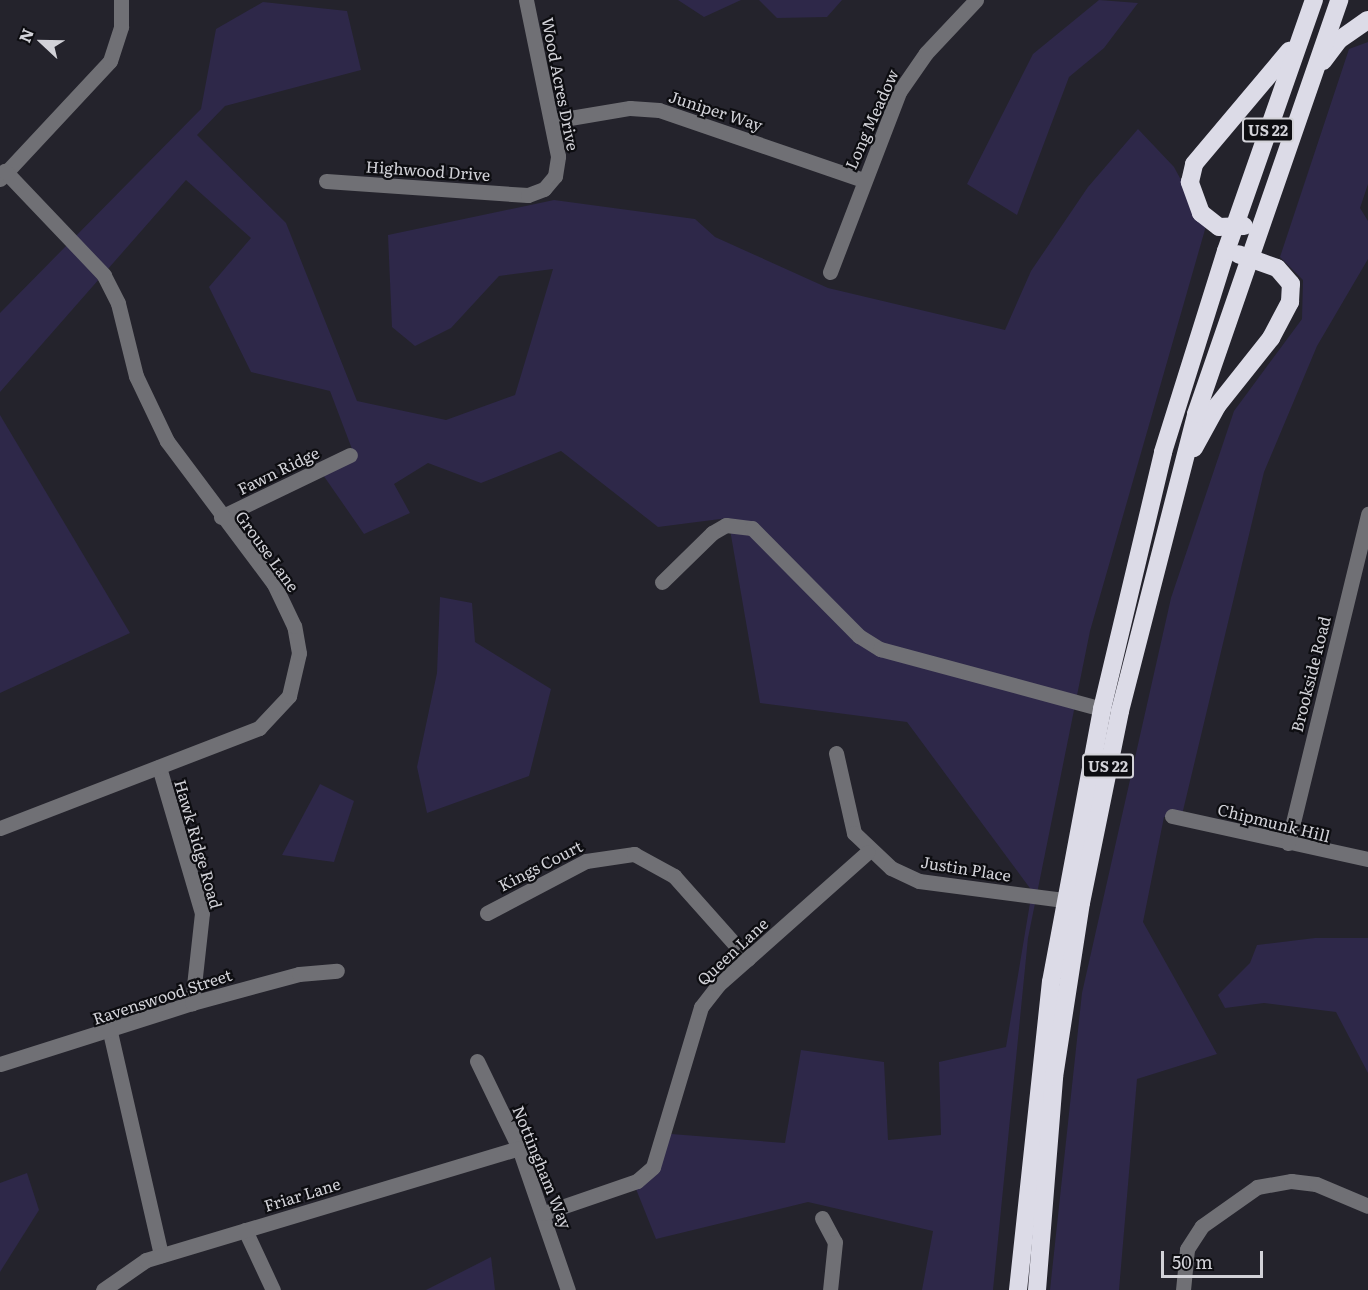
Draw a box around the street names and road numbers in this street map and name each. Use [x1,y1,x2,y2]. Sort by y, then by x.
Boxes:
street label: Wood Acres Drive [539,16,583,152]
street label: Long Meadow [840,66,902,172]
street label: Juniper Way [667,86,765,134]
road number: US 22 [1241,118,1295,142]
street label: Highwood Drive [365,156,491,184]
street label: Fawn Ridge [234,442,322,498]
street label: Grouse Lane [232,507,304,595]
street label: Brookside Road [1286,614,1334,734]
road number: US 22 [1081,754,1135,778]
street label: Hawk Ridge Road [171,777,227,911]
street label: Chipmunk Hill [1216,799,1332,845]
street label: Kings Court [495,836,585,894]
street label: Justin Place [920,851,1012,885]
street label: Queen Lane [693,913,771,989]
street label: Ravenswood Street [90,964,234,1028]
street label: Nottingham Way [510,1103,576,1231]
street label: Friar Lane [261,1173,343,1215]

